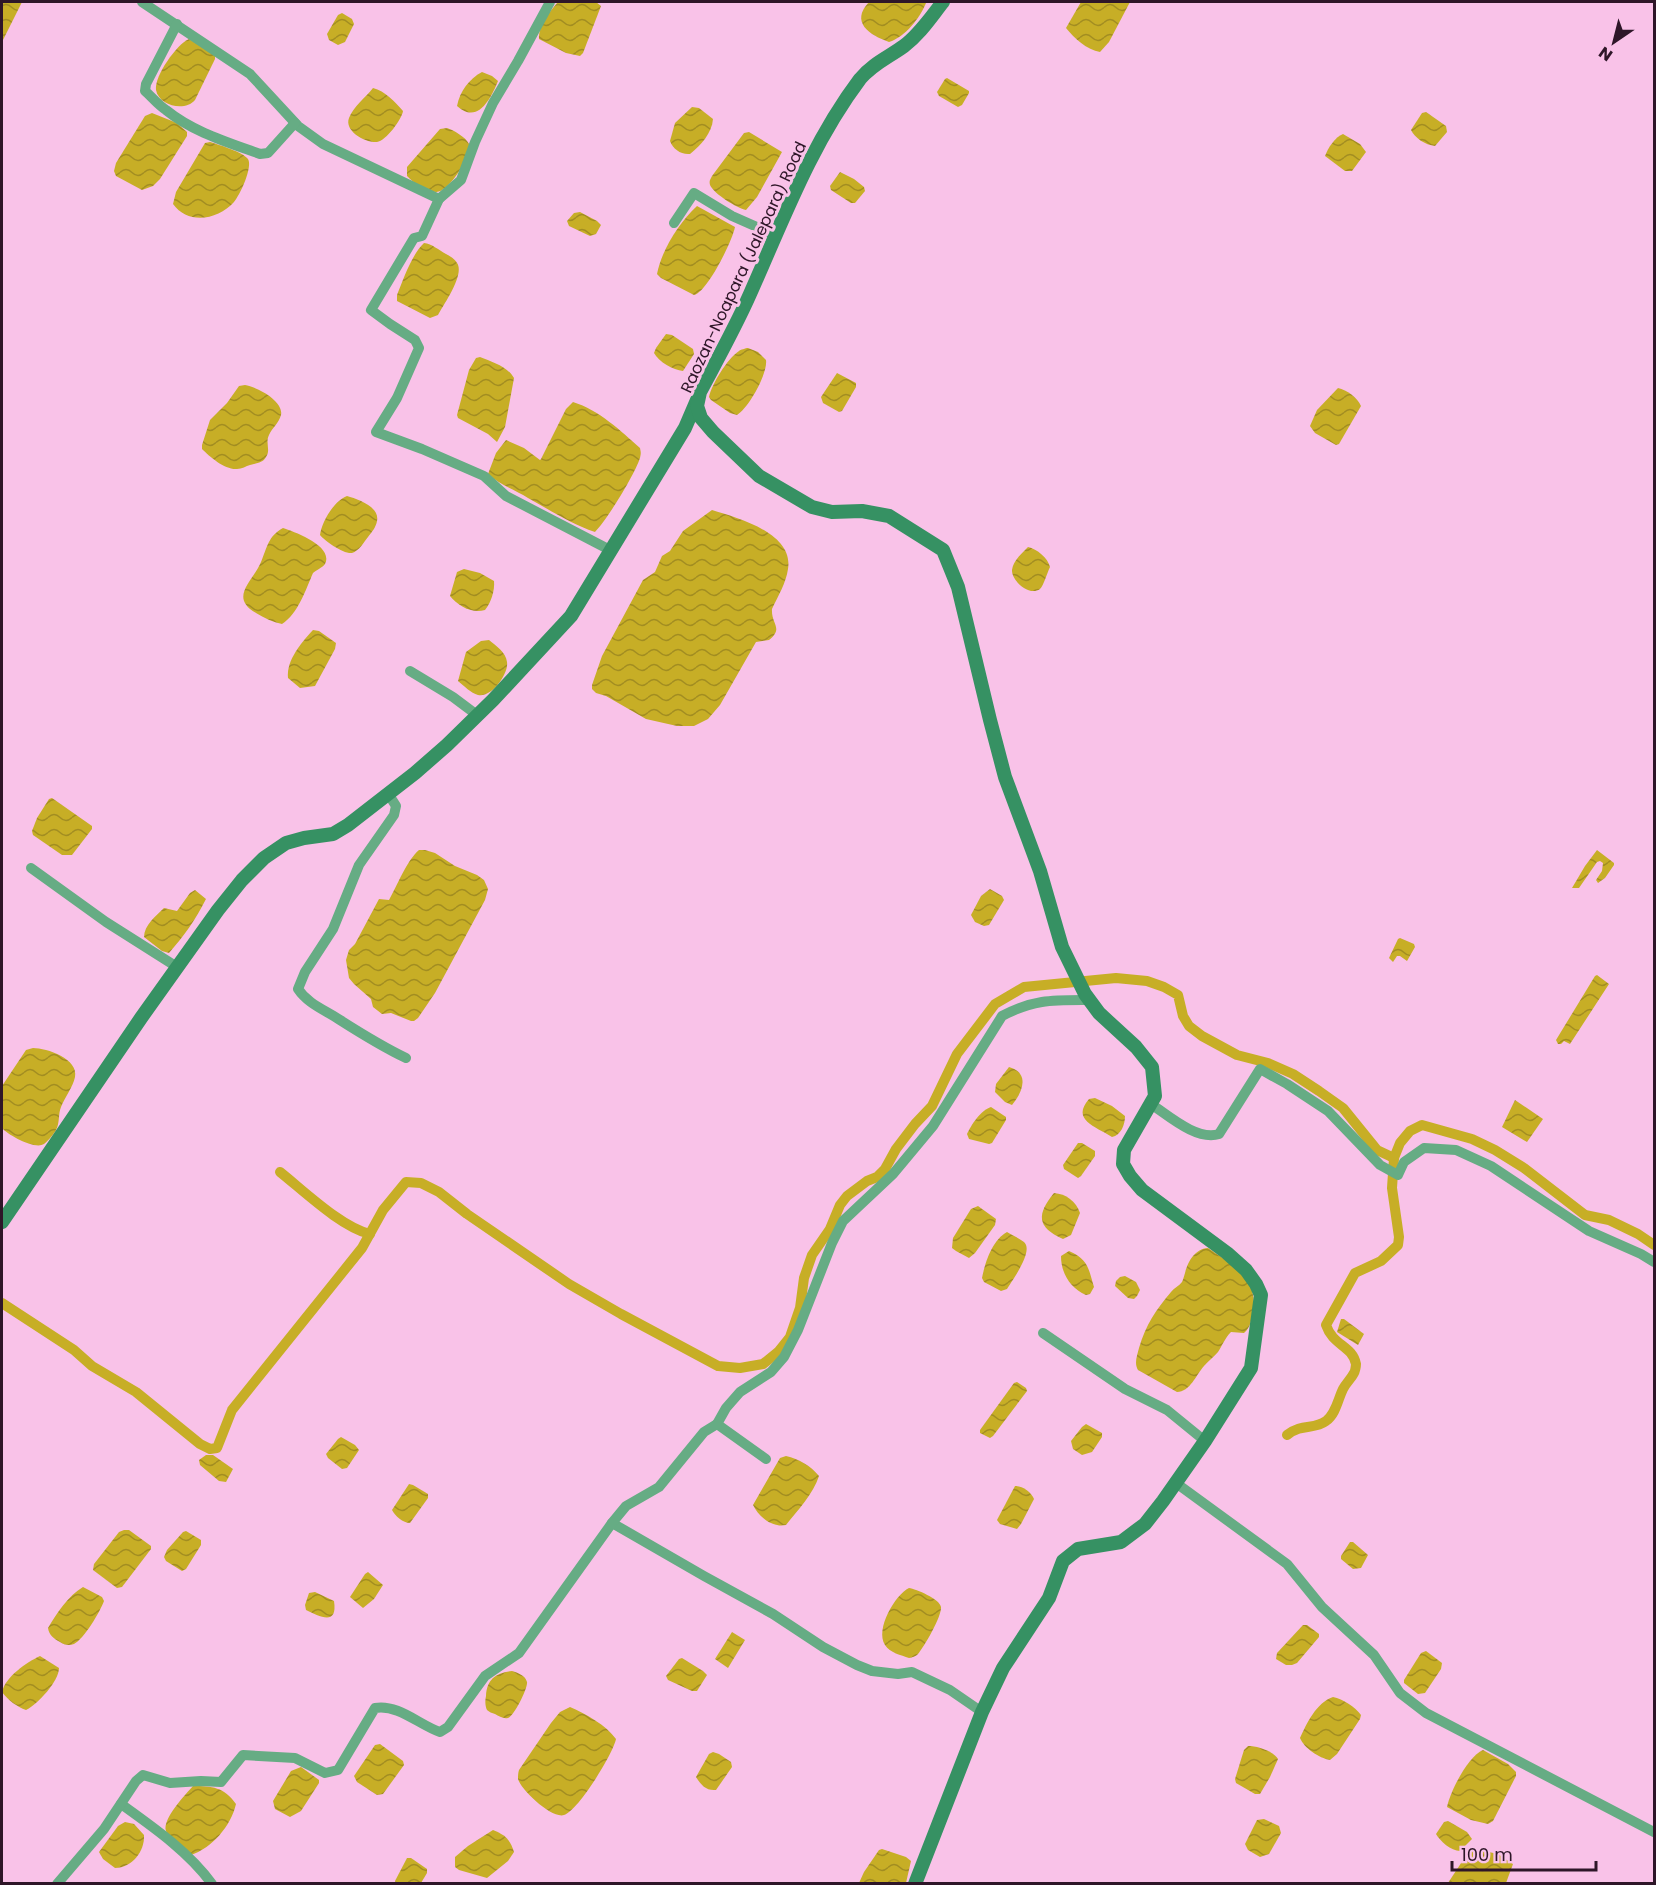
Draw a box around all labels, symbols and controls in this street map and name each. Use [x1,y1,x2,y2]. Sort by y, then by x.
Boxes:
north arrow [1584,12,1644,72]
text: N [1594,41,1617,67]
street label: Raozan-Noapara (Jalepara) Road [675,138,812,397]
scale bar [1452,1834,1596,1872]
text: 100 m [1461,1842,1513,1867]

